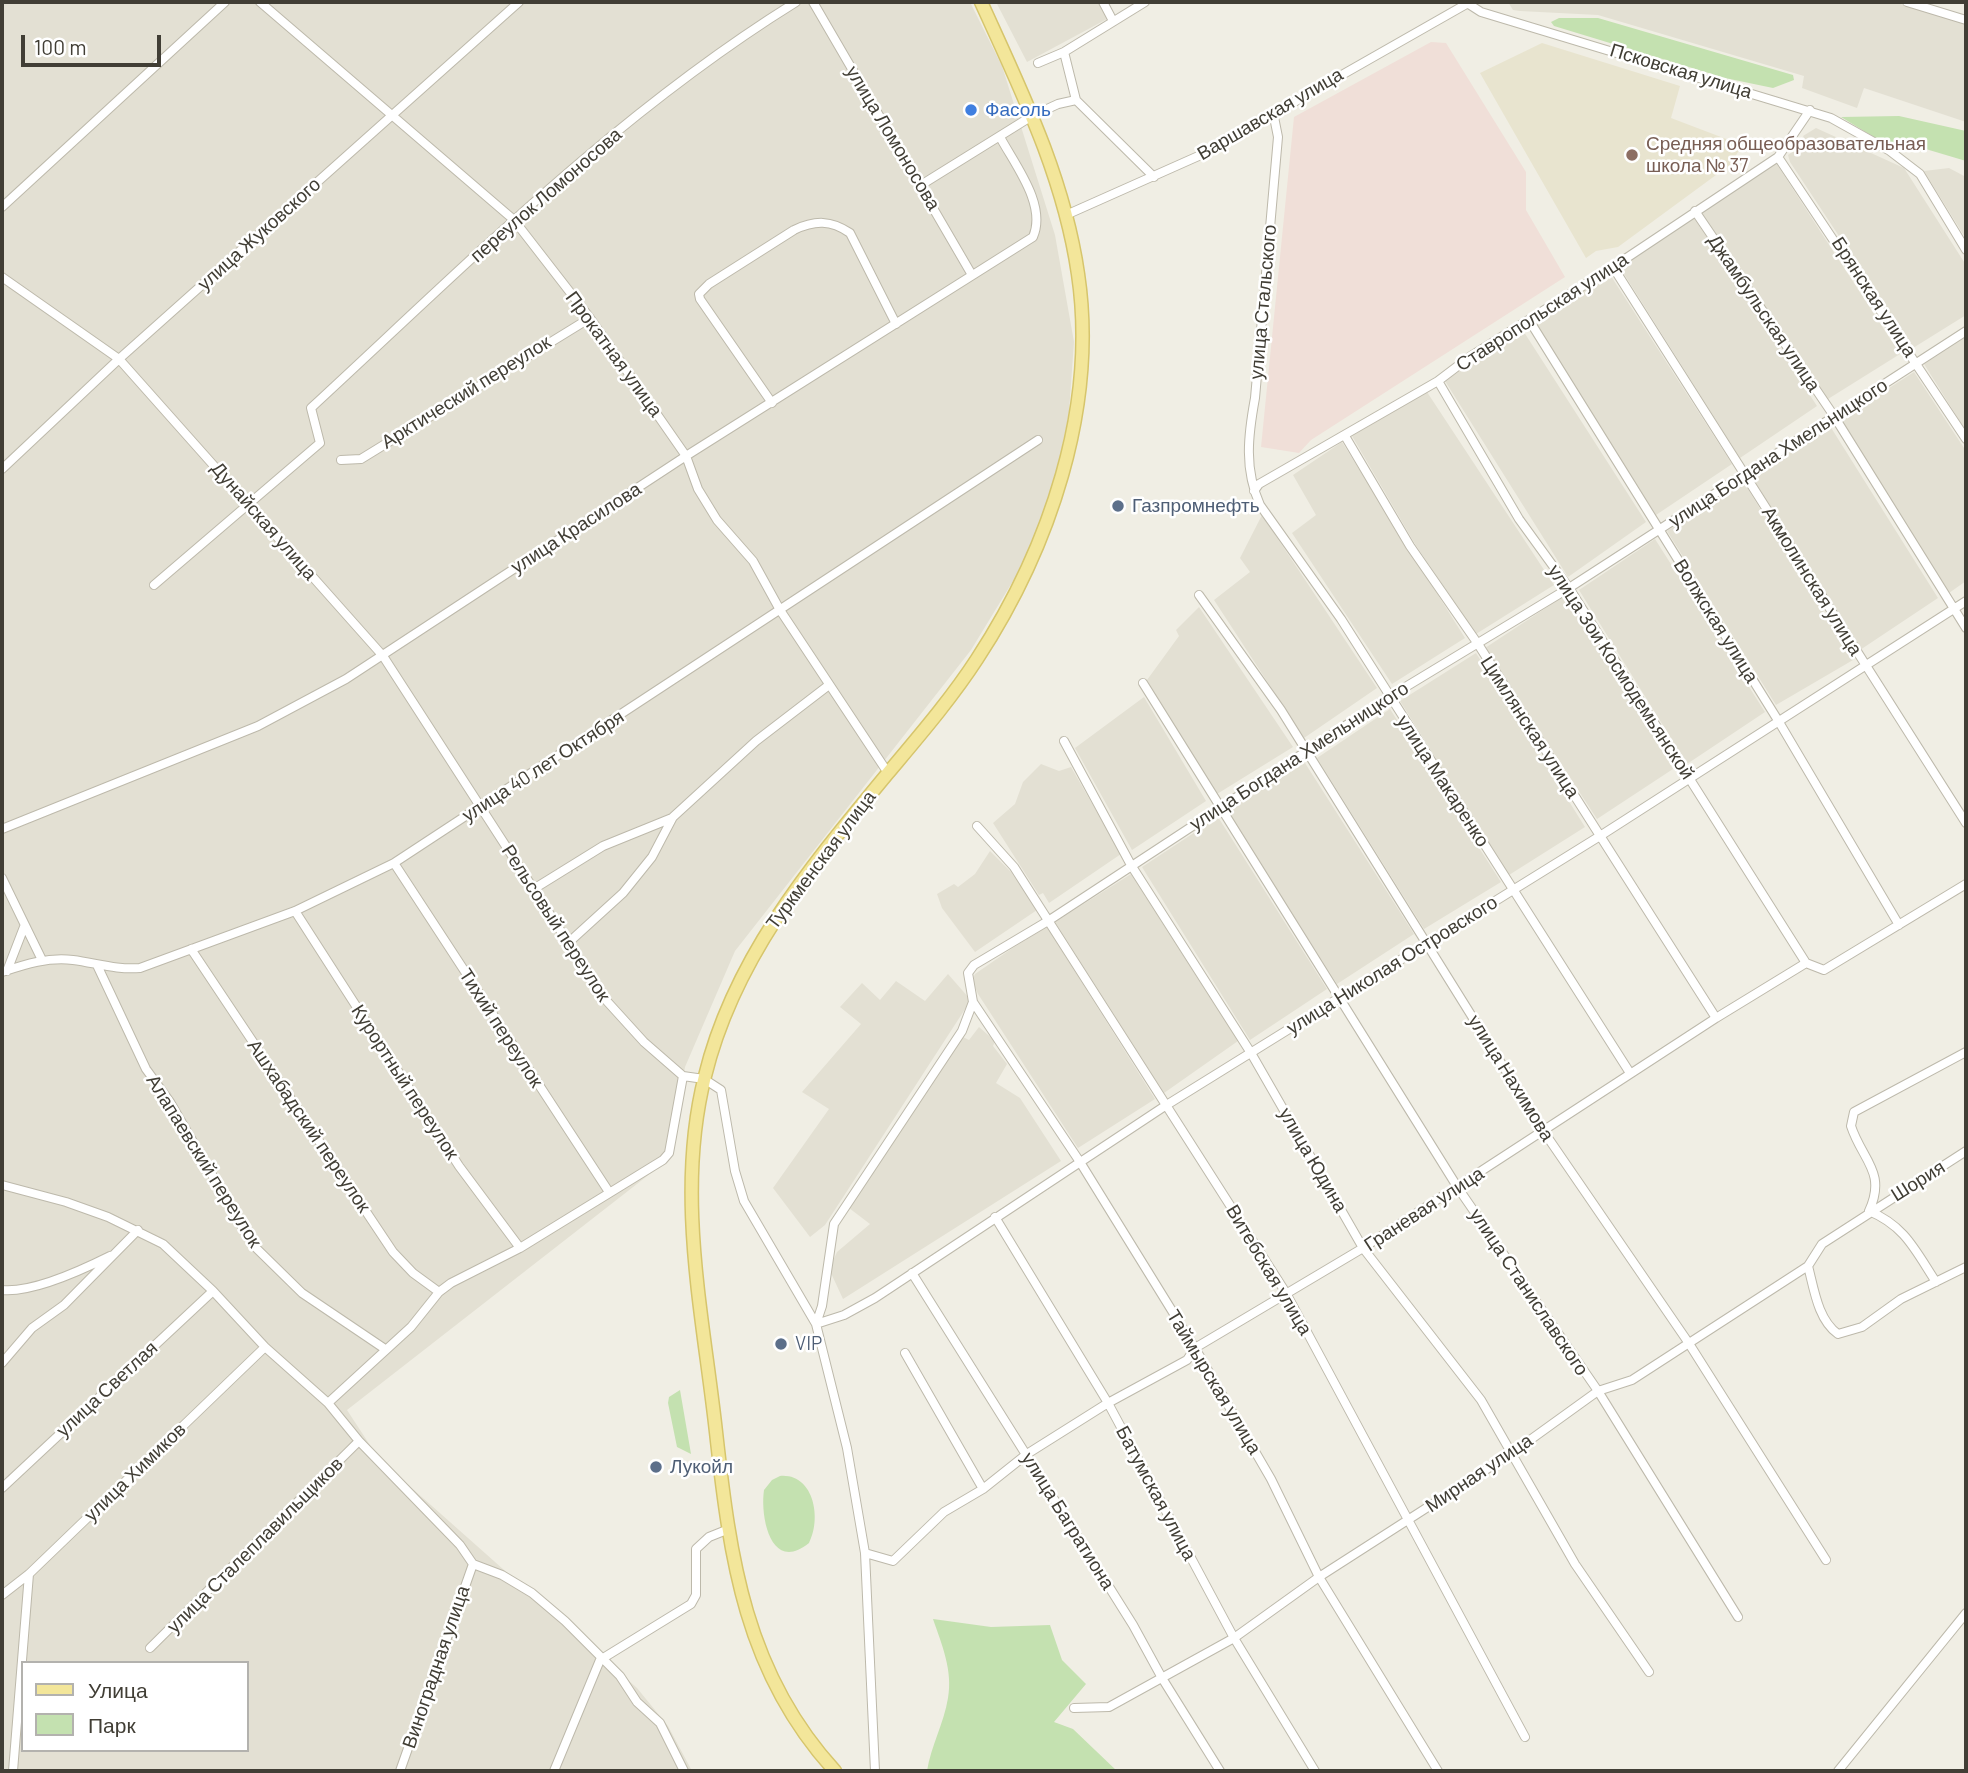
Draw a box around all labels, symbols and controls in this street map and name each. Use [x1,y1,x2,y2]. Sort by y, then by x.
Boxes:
scale bar [24,21,164,65]
text: 100 m [34,34,87,59]
street label: Псковская улица [1607,39,1755,103]
street label: улица Ломоносова [841,62,945,214]
street label: Варшавская улица [1193,63,1347,165]
place label: Фасоль [985,99,1051,121]
marker: Фасоль [963,102,979,118]
street label: переулок Ломоносова [466,123,626,267]
place label: Средняя общеобразовательная школа № 37 [1646,133,1926,177]
marker: Средняя общеобразовательная школа № 37 [1624,147,1640,163]
street label: улица Жуковского [193,173,325,295]
street label: улица Стальского [1245,224,1281,380]
street label: Джамбульская улица [1703,230,1825,396]
street label: Брянская улица [1827,233,1921,361]
street label: Ставропольская улица [1452,248,1632,376]
street label: Прокатная улица [561,287,667,421]
street label: Арктический переулок [377,331,555,453]
street label: улица Богдана Хмельницкого [1664,374,1892,532]
street label: Дунайская улица [206,457,322,585]
street label: улица Красилова [507,477,645,579]
place label: Газпромнефть [1132,495,1260,517]
marker: Газпромнефть [1110,498,1126,514]
street label: Акмолинская улица [1757,502,1867,660]
street label: Волжская улица [1669,555,1763,687]
street label: улица Зои Космодемьянской [1543,560,1699,784]
street label: Цимлянская улица [1476,652,1584,802]
street label: улица Богдана Хмельницкого [1185,677,1413,835]
street label: улица 40 лет Октября [458,705,628,827]
street label: улица Макаренко [1392,711,1494,851]
street label: Туркменская улица [761,786,881,934]
street label: Рельсовый переулок [497,840,615,1006]
street label: улица Николая Островского [1282,891,1502,1039]
street label: Тихий переулок [454,964,548,1092]
street label: Курортный переулок [346,1000,464,1164]
street label: улица Нахимова [1463,1011,1559,1145]
street label: Ашхабадский переулок [243,1035,375,1217]
street label: Алапаевский переулок [141,1070,267,1252]
street label: улица Юдина [1274,1104,1352,1216]
street label: Шория [1887,1156,1949,1206]
street label: Граневая улица [1360,1162,1488,1256]
street label: Витебская улица [1221,1201,1317,1339]
street label: улица Станиславского [1465,1204,1593,1380]
street label: Таймырская улица [1162,1306,1266,1458]
place label: VIP [795,1333,822,1355]
street label: улица Светлая [52,1336,162,1442]
marker: VIP [773,1336,789,1352]
street label: улица Химиков [80,1418,190,1526]
street label: Батумская улица [1111,1422,1201,1564]
street label: Мирная улица [1421,1429,1537,1517]
street label: улица Багратиона [1017,1448,1119,1594]
street label: улица Сталеплавильщиков [162,1452,348,1638]
place label: Лукойл [670,1456,733,1478]
marker: Лукойл [648,1459,664,1475]
street label: Виноградная улица [397,1583,475,1751]
legend [21,1661,248,1752]
text: Улица [88,1677,148,1702]
text: Парк [88,1712,136,1737]

